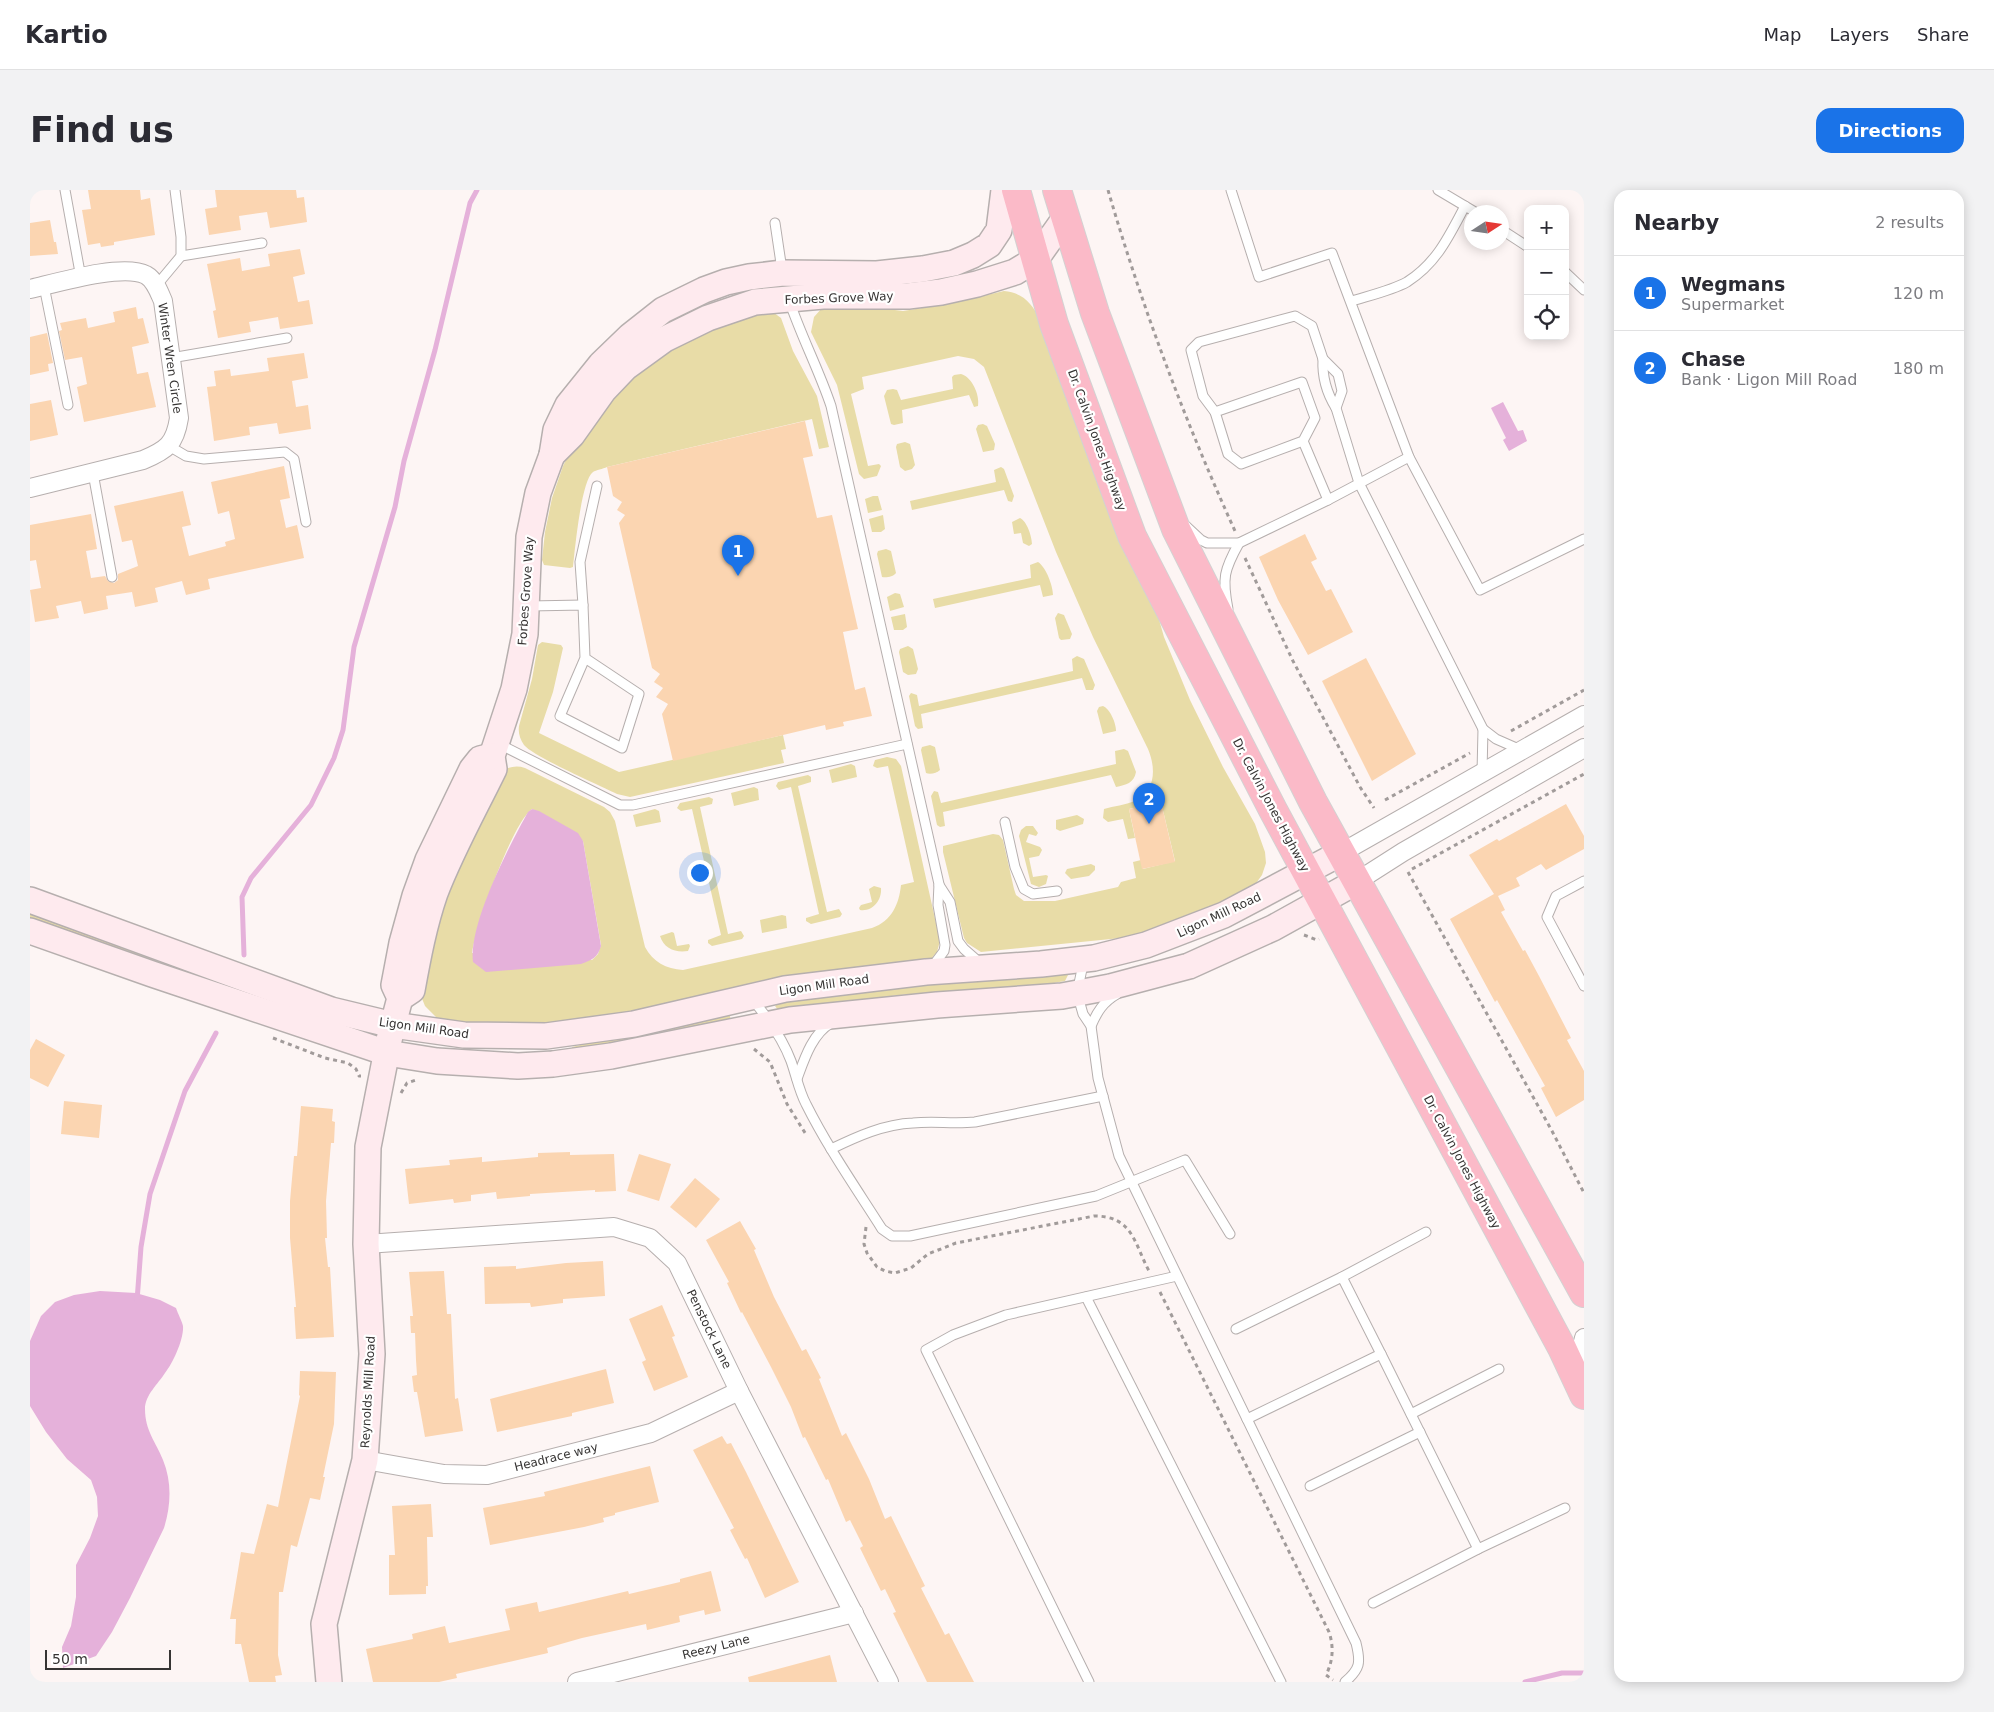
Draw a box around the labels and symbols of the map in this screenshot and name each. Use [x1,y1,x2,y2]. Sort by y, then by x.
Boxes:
north arrow [1464,205,1509,250]
street label: Forbes Grove Way [784,289,894,307]
street label: Winter Wren Circle [155,302,185,414]
street label: Dr. Calvin Jones Highway [1065,367,1129,513]
pin: 1 [722,535,754,576]
street label: Forbes Grove Way [515,536,537,646]
street label: Dr. Calvin Jones Highway [1230,736,1312,874]
pin: 2 [1133,783,1165,824]
your location [687,860,713,886]
street label: Ligon Mill Road [1175,889,1263,941]
street label: Ligon Mill Road [778,972,870,998]
street label: Ligon Mill Road [378,1015,470,1041]
street label: Dr. Calvin Jones Highway [1421,1093,1503,1231]
street label: Penstock Lane [684,1287,734,1371]
street label: Reynolds Mill Road [358,1335,378,1449]
street label: Headrace way [513,1440,599,1474]
street label: Reezy Lane [681,1632,751,1662]
scale bar [45,1647,171,1670]

